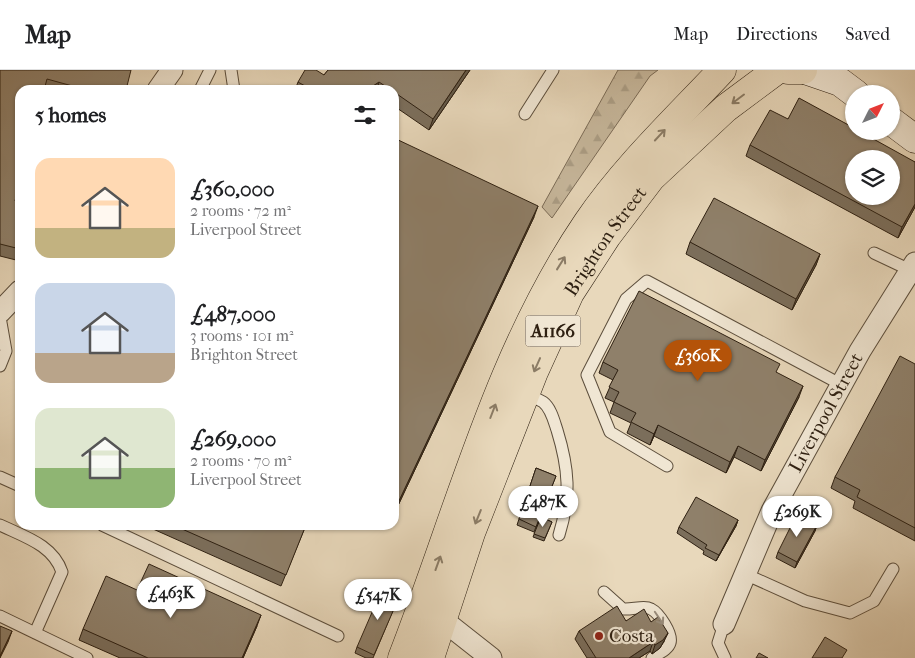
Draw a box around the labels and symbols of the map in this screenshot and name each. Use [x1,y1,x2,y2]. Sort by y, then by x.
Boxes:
north arrow [845,85,900,140]
one-way arrow [731,94,745,104]
one-way arrow [654,129,666,141]
street label: Brighton Street [560,182,652,300]
one-way arrow [557,257,567,271]
road number: A1166 [526,316,580,346]
pin: £360K [663,340,733,382]
street label: Liverpool Street [784,349,868,476]
one-way arrow [532,357,541,372]
one-way arrow [489,403,498,419]
pin: £487K [508,486,578,528]
pin: £269K [762,496,832,538]
one-way arrow [473,509,482,524]
one-way arrow [434,556,443,571]
pin: £463K [136,576,206,619]
pin: £547K [343,578,413,621]
one-way arrow [654,611,664,625]
place label: Costa [609,625,654,647]
marker: Costa [593,630,605,642]

